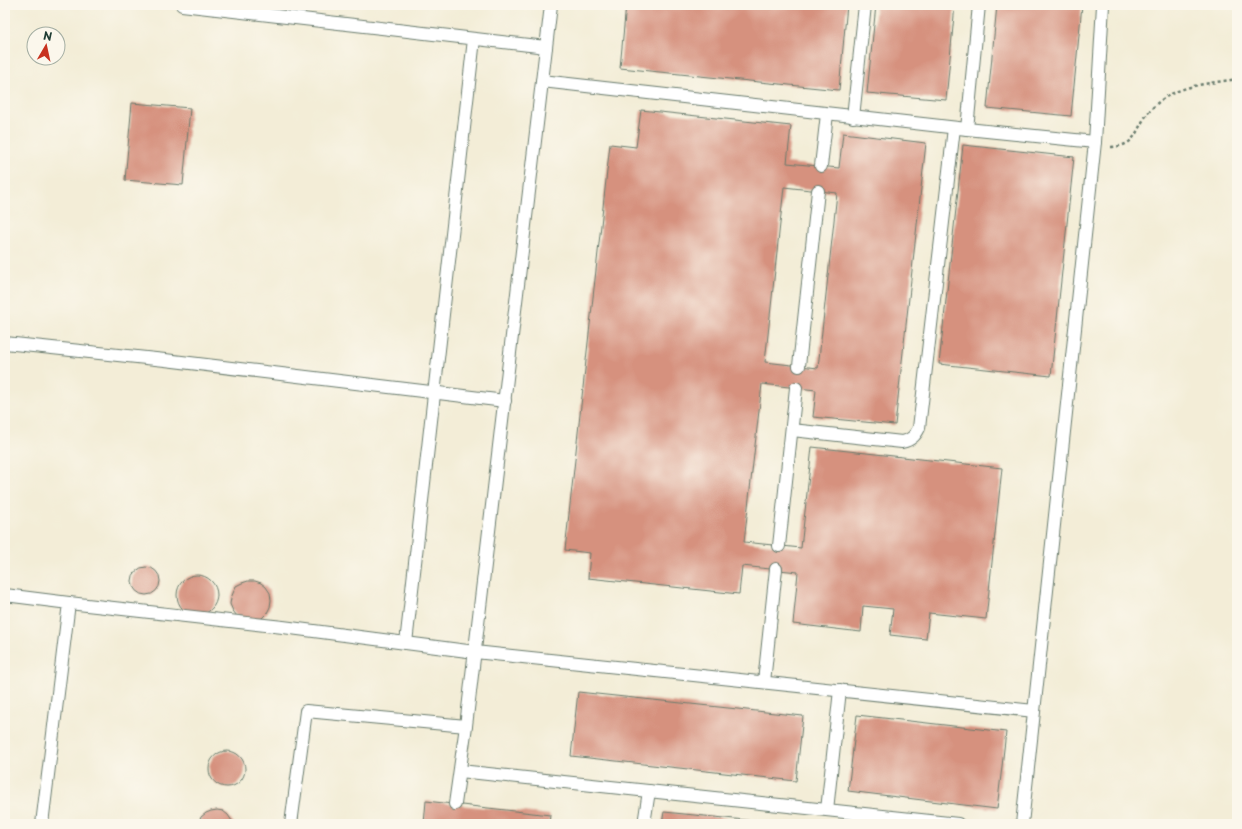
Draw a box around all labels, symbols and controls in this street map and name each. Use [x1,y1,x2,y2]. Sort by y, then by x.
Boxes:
north arrow [26,26,66,66]
text: N [42,27,54,45]

